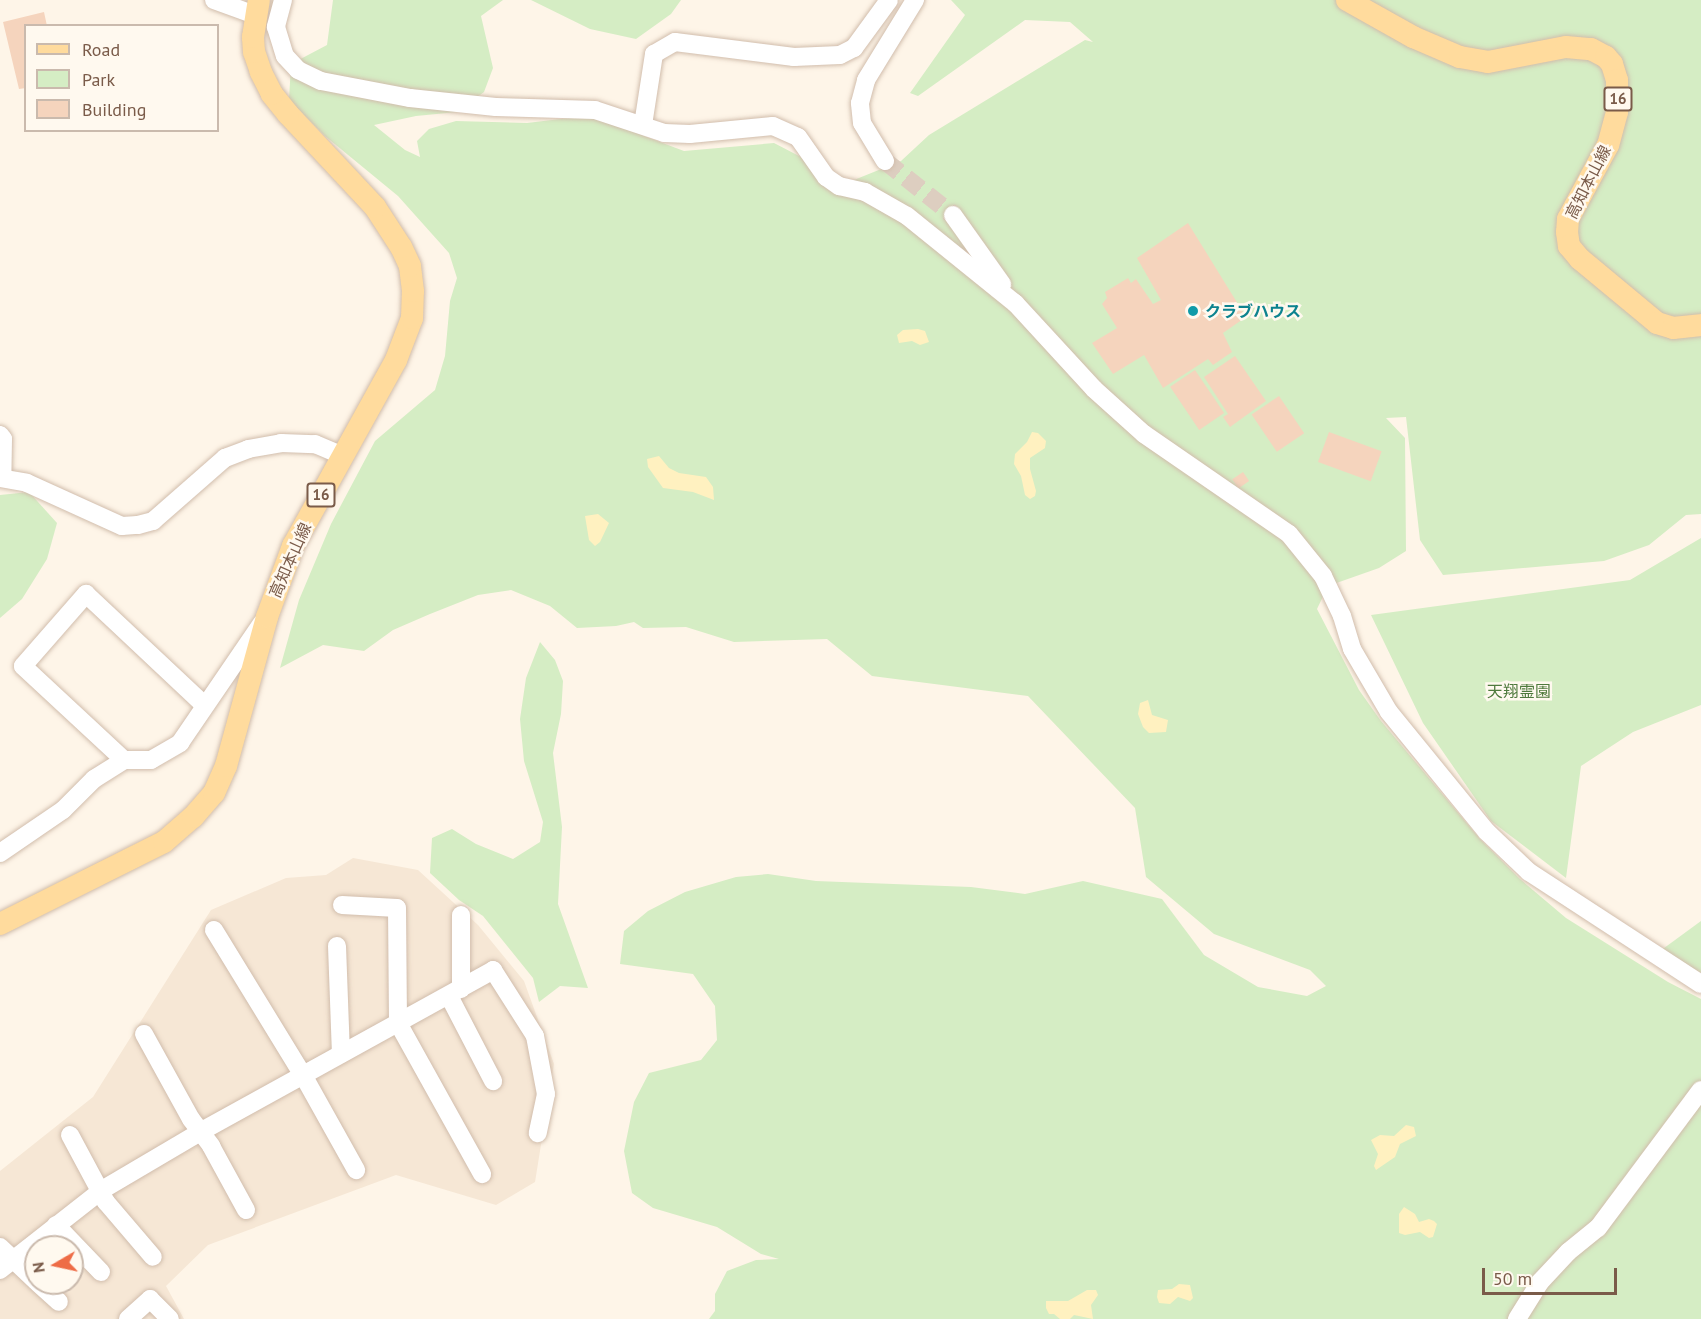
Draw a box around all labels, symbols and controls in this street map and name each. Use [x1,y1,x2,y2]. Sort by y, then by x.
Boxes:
legend [24,24,219,132]
text: Road [82,38,120,61]
text: Park [82,68,115,91]
road number: 16 [1603,87,1633,111]
text: Building [82,98,146,121]
street label: 高知本山線 [1561,142,1615,222]
place label: クラブハウス [1205,301,1301,321]
marker: クラブハウス [1186,304,1200,318]
road number: 16 [306,483,336,507]
street label: 高知本山線 [265,520,315,600]
park label: 天翔霊園 [1487,681,1551,701]
north arrow [24,1235,84,1295]
scale bar [1485,1256,1620,1294]
text: N [27,1261,49,1274]
text: 50 m [1493,1267,1532,1290]

